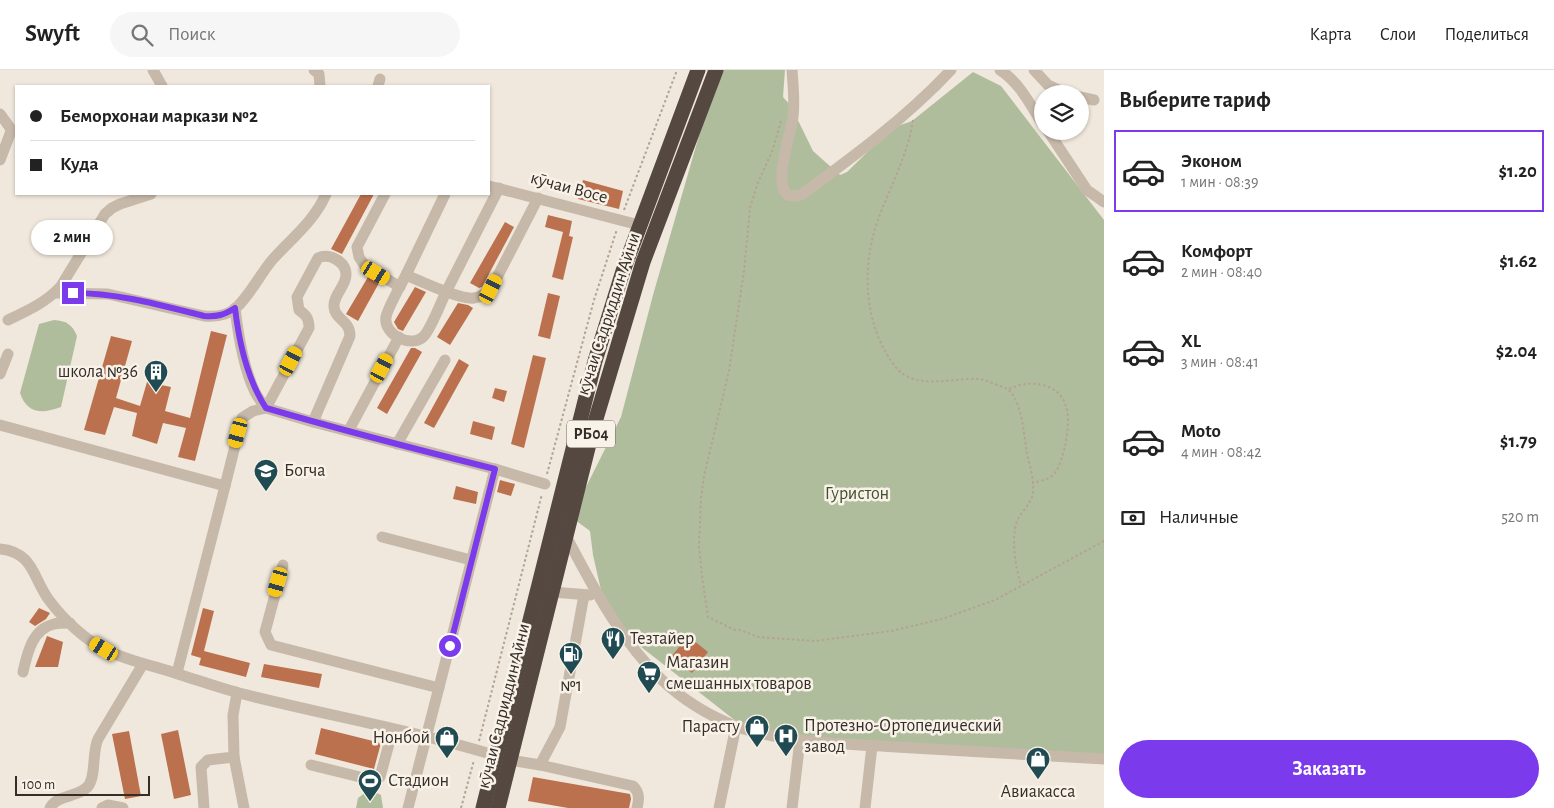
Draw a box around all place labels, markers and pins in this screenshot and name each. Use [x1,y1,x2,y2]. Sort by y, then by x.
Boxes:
building icon: школа №36 [143,359,169,393]
place label: школа №36 [58,363,138,381]
school or university icon: Богча [253,458,279,492]
place label: Богча [284,462,326,480]
restaurant icon: Тезтайер [600,626,626,660]
place label: Тезтайер [630,630,694,648]
fuel station icon: №1 [558,641,584,675]
place label: Магазин смешанных товаров [666,654,812,693]
supermarket icon: Магазин смешанных товаров [636,660,662,694]
place label: №1 [560,677,582,695]
shop icon: Парасту [744,714,770,748]
place label: Протезно-Ортопедический завод [804,717,1002,756]
place label: Парасту [681,718,740,736]
hospital icon: Протезно-Ортопедический завод [773,723,799,757]
shop icon: Нонбой [434,725,460,759]
place label: Нонбой [373,728,430,747]
shop icon: Авиакасса [1025,746,1051,780]
sports icon: Стадион [357,768,383,802]
place label: Стадион [388,772,449,790]
place label: Авиакасса [1001,783,1075,801]

